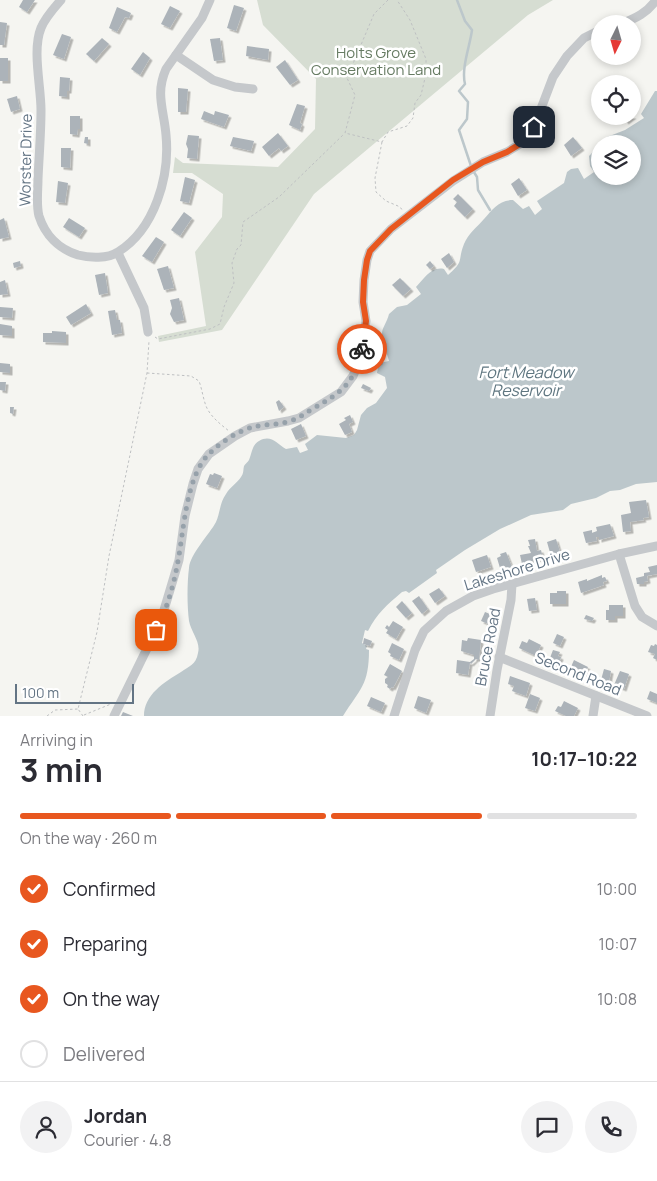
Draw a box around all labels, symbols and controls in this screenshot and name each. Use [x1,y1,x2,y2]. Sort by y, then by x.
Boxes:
north arrow [591,15,641,65]
map controls [591,15,641,185]
park label: Holts Grove Conservation Land [311,42,441,80]
button: locate [591,75,641,125]
pin [513,106,555,148]
street label: Worster Drive [14,113,37,207]
icon: home [520,113,548,141]
button: layers [591,135,641,185]
courier [337,324,387,374]
icon: bike [348,335,376,363]
water label: Fort Meadow Reservoir [478,361,576,401]
street label: Lakeshore Drive [461,543,573,596]
street label: Bruce Road [470,606,505,688]
pin [135,609,177,651]
icon: bag [142,616,170,644]
street label: Second Road [532,647,624,700]
scale bar [15,681,134,704]
text: 100 m [22,683,59,702]
text: Arriving in [20,729,93,751]
text: 10:17–10:22 [531,746,637,772]
text: 3 min [20,748,103,792]
text: On the way · 260 m [20,827,157,849]
icon: check [20,875,48,903]
text: Confirmed [63,876,156,902]
text: 10:00 [597,878,637,900]
icon: check [20,930,48,958]
text: Preparing [63,931,148,957]
text: 10:07 [598,933,637,955]
icon: check [20,985,48,1013]
text: On the way [63,986,160,1012]
text: 10:08 [597,988,637,1010]
text: Delivered [63,1041,145,1067]
button: person [20,1101,72,1153]
button: chat [521,1101,573,1153]
button: phone [585,1101,637,1153]
text: Jordan [84,1103,147,1129]
text: Courier · 4.8 [84,1129,172,1151]

